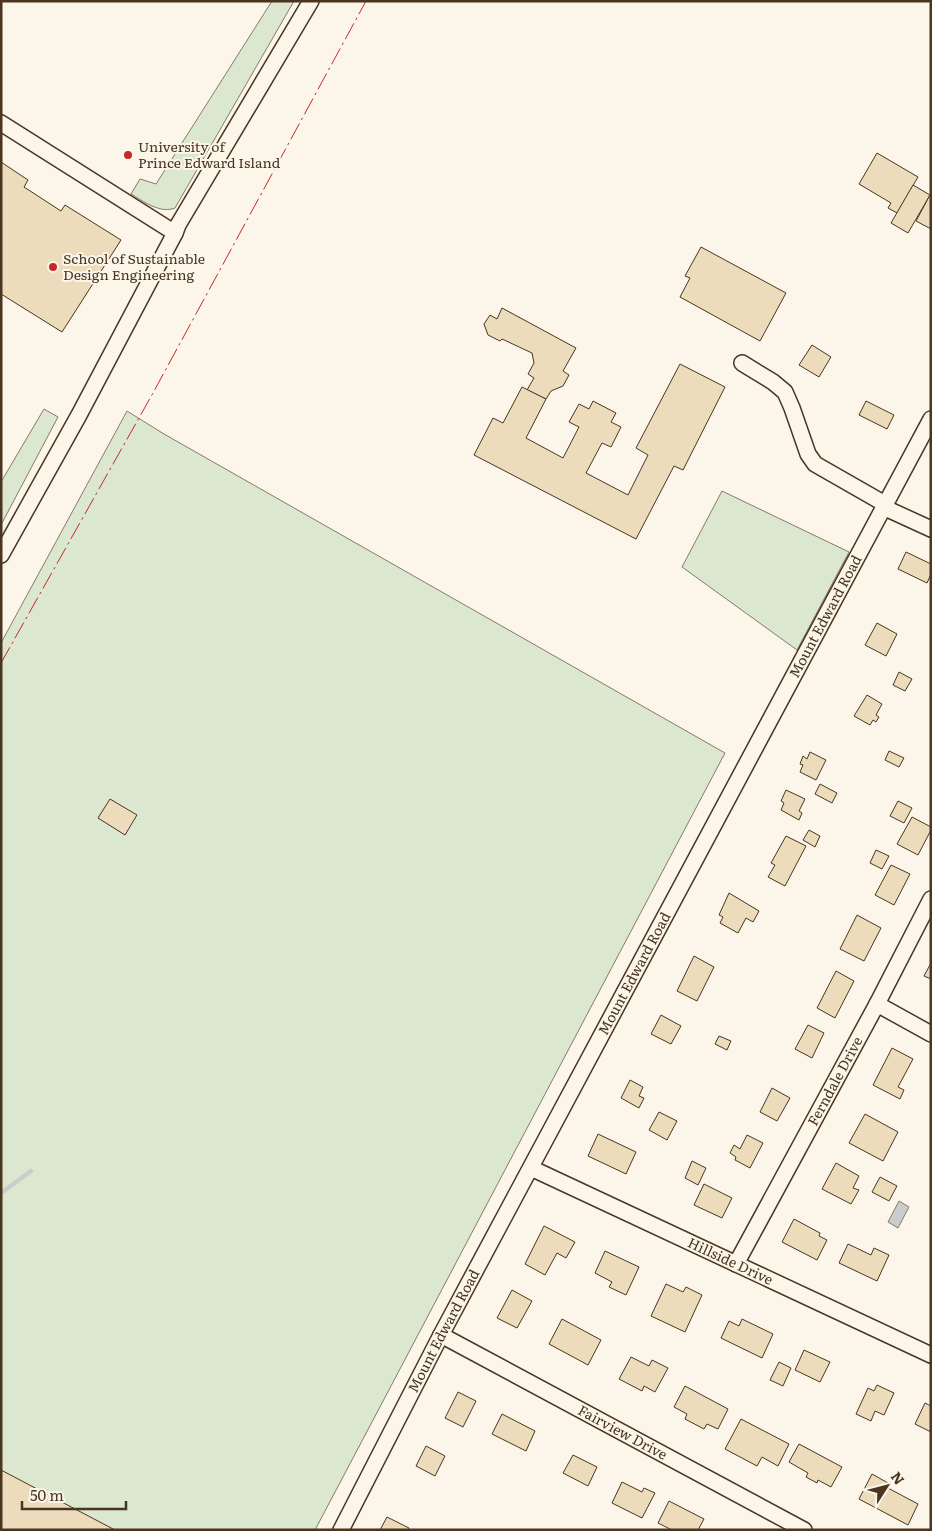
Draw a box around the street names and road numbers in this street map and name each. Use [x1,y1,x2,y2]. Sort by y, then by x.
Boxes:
street label: Mount Edward Road [783,551,866,681]
street label: Mount Edward Road [592,908,675,1038]
street label: Ferndale Drive [802,1033,867,1129]
street label: Hillside Drive [685,1232,777,1289]
street label: Mount Edward Road [402,1265,484,1396]
street label: Fairview Drive [575,1399,671,1464]

